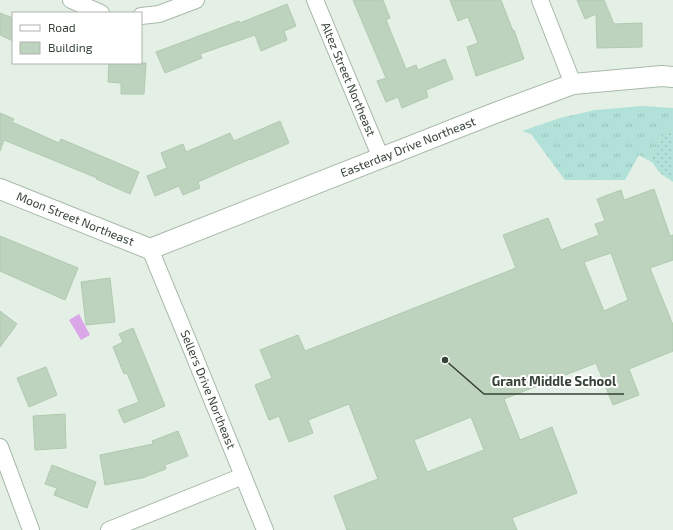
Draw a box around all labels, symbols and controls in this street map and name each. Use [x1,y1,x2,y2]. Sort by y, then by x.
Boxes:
legend [12,12,142,64]
text: Road [48,20,76,34]
street label: Altez Street Northeast [319,20,379,138]
text: Building [48,40,93,54]
street label: Easterday Drive Northeast [338,113,478,179]
street label: Moon Street Northeast [15,188,137,248]
street label: Sellers Drive Northeast [178,328,239,451]
callout: Grant Middle School [484,369,624,394]
text: Grant Middle School [492,373,617,389]

